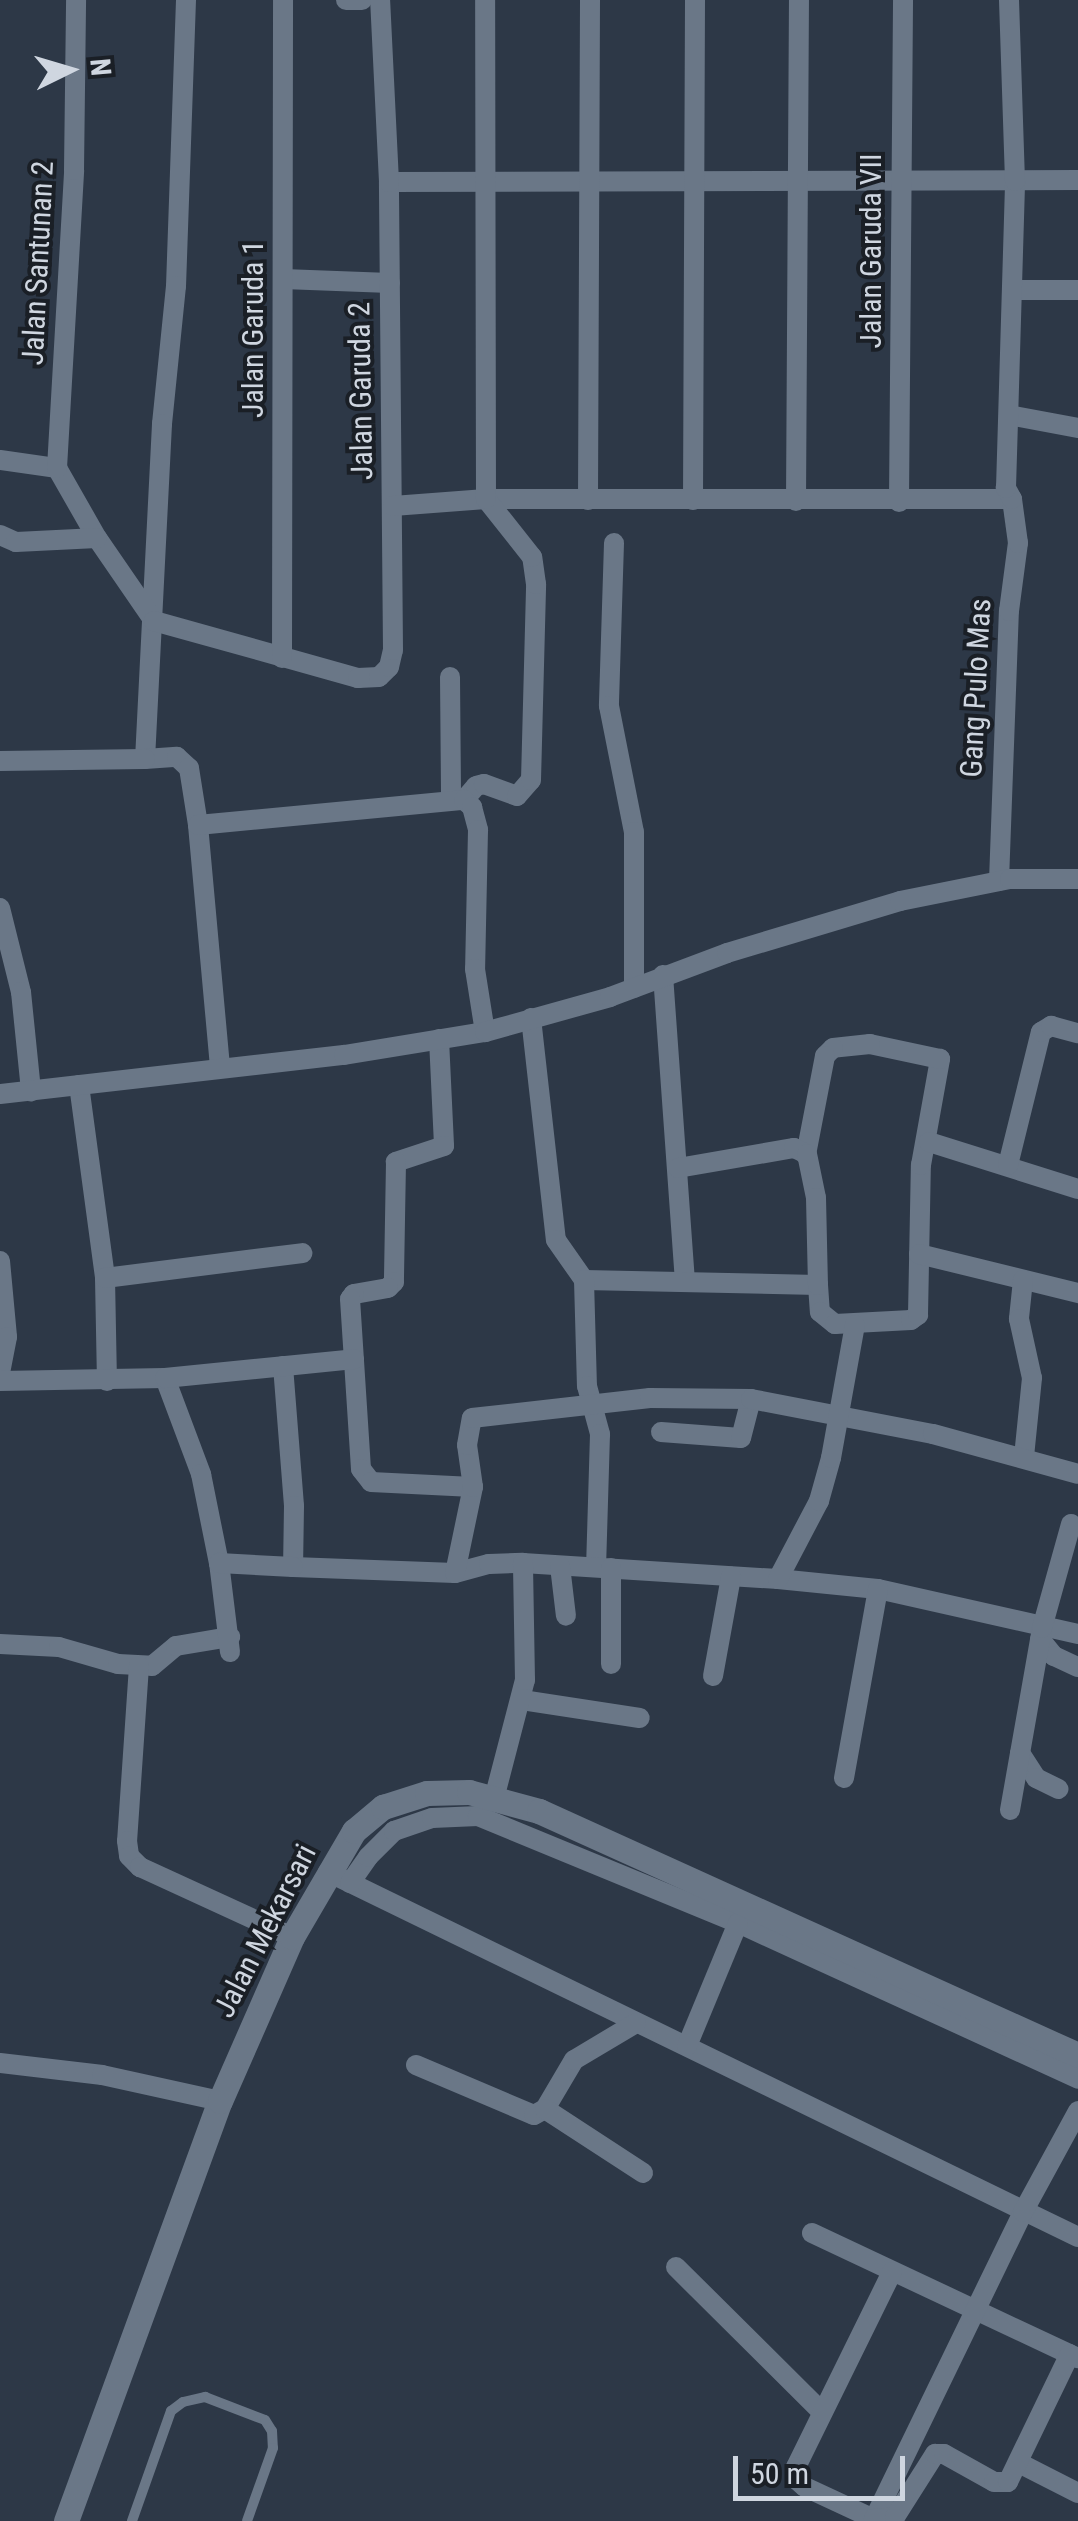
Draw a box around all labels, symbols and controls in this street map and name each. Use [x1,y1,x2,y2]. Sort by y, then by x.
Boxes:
north arrow [20,20,120,120]
text: N [83,57,118,77]
street label: Jalan Garuda VII [853,153,889,349]
street label: Jalan Santunan 2 [15,160,61,366]
street label: Jalan Garuda 1 [235,240,271,418]
street label: Jalan Garuda 2 [341,302,381,480]
street label: Gang Pulo Mas [953,598,999,778]
street label: Jalan Mekarsari [206,1838,324,2024]
scale bar [738,2436,910,2498]
text: 50 m [750,2456,809,2491]

